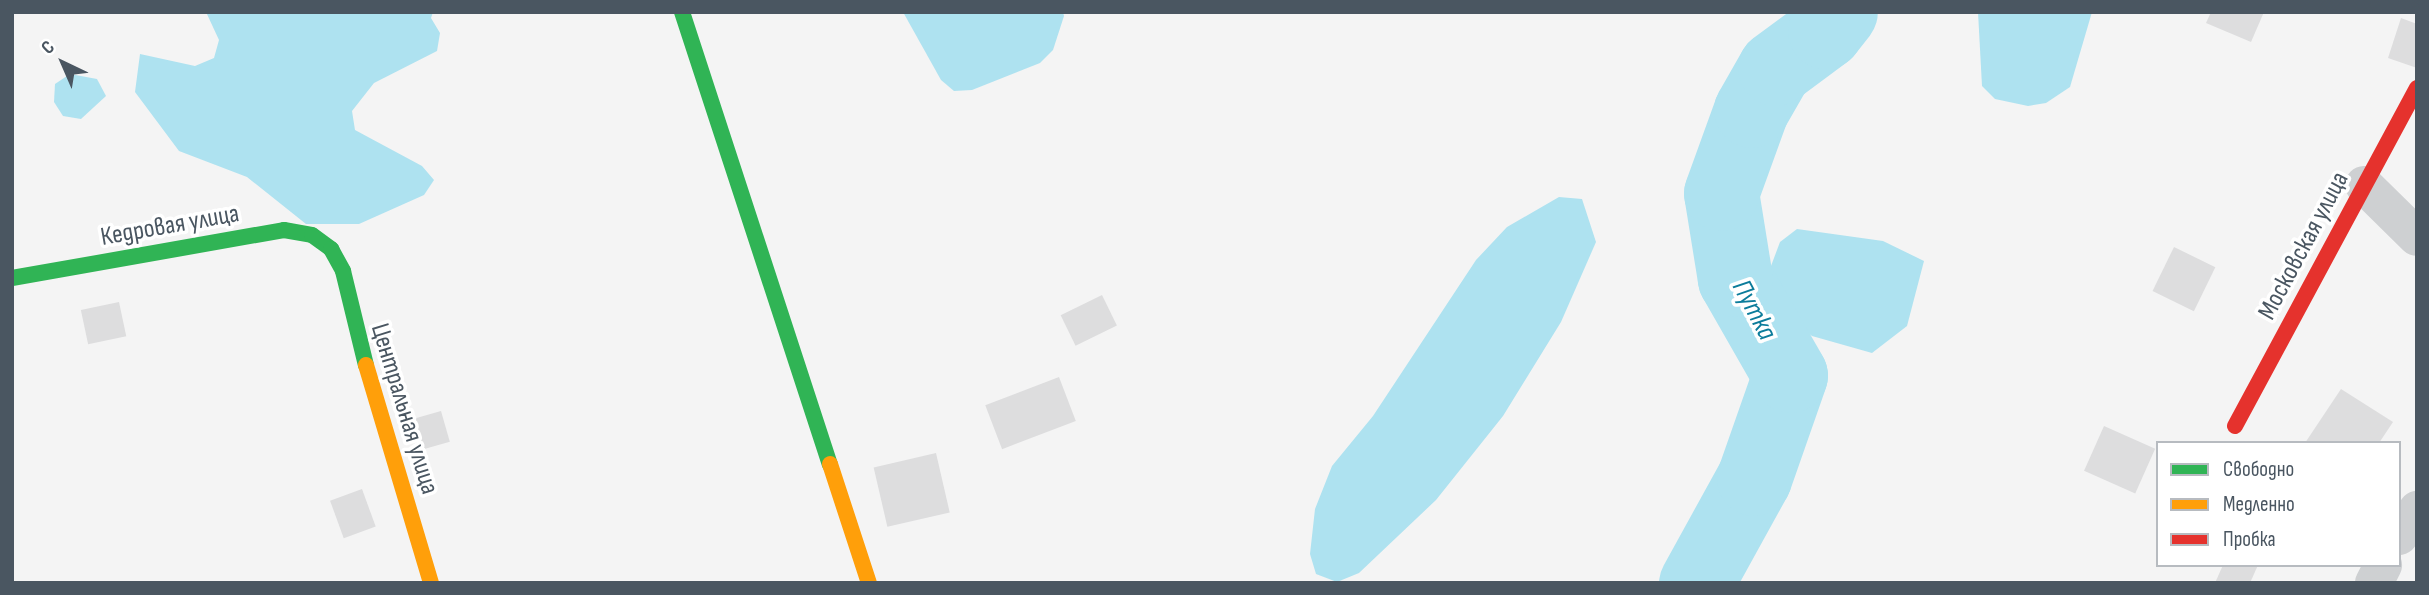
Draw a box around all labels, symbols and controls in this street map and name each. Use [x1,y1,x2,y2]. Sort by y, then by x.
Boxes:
north arrow [28,28,98,98]
text: С [37,36,60,59]
street label: Московская улица [2252,167,2356,325]
street label: Кедровая улица [98,198,242,254]
water label: Путка [1724,274,1784,346]
street label: Центральная улица [363,320,445,498]
legend [2156,441,2401,567]
text: Свободно [2223,457,2294,482]
text: Медленно [2223,492,2295,517]
text: Пробка [2223,527,2276,552]

